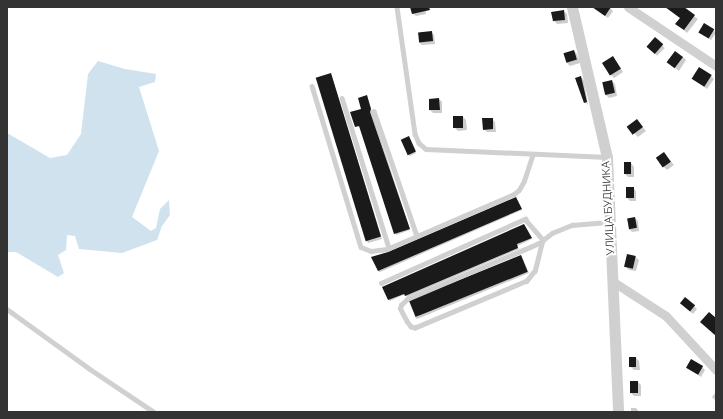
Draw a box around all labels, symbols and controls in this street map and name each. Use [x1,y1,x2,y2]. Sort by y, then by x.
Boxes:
street label: УЛИЦА БУДНИКА [600,160,618,256]

